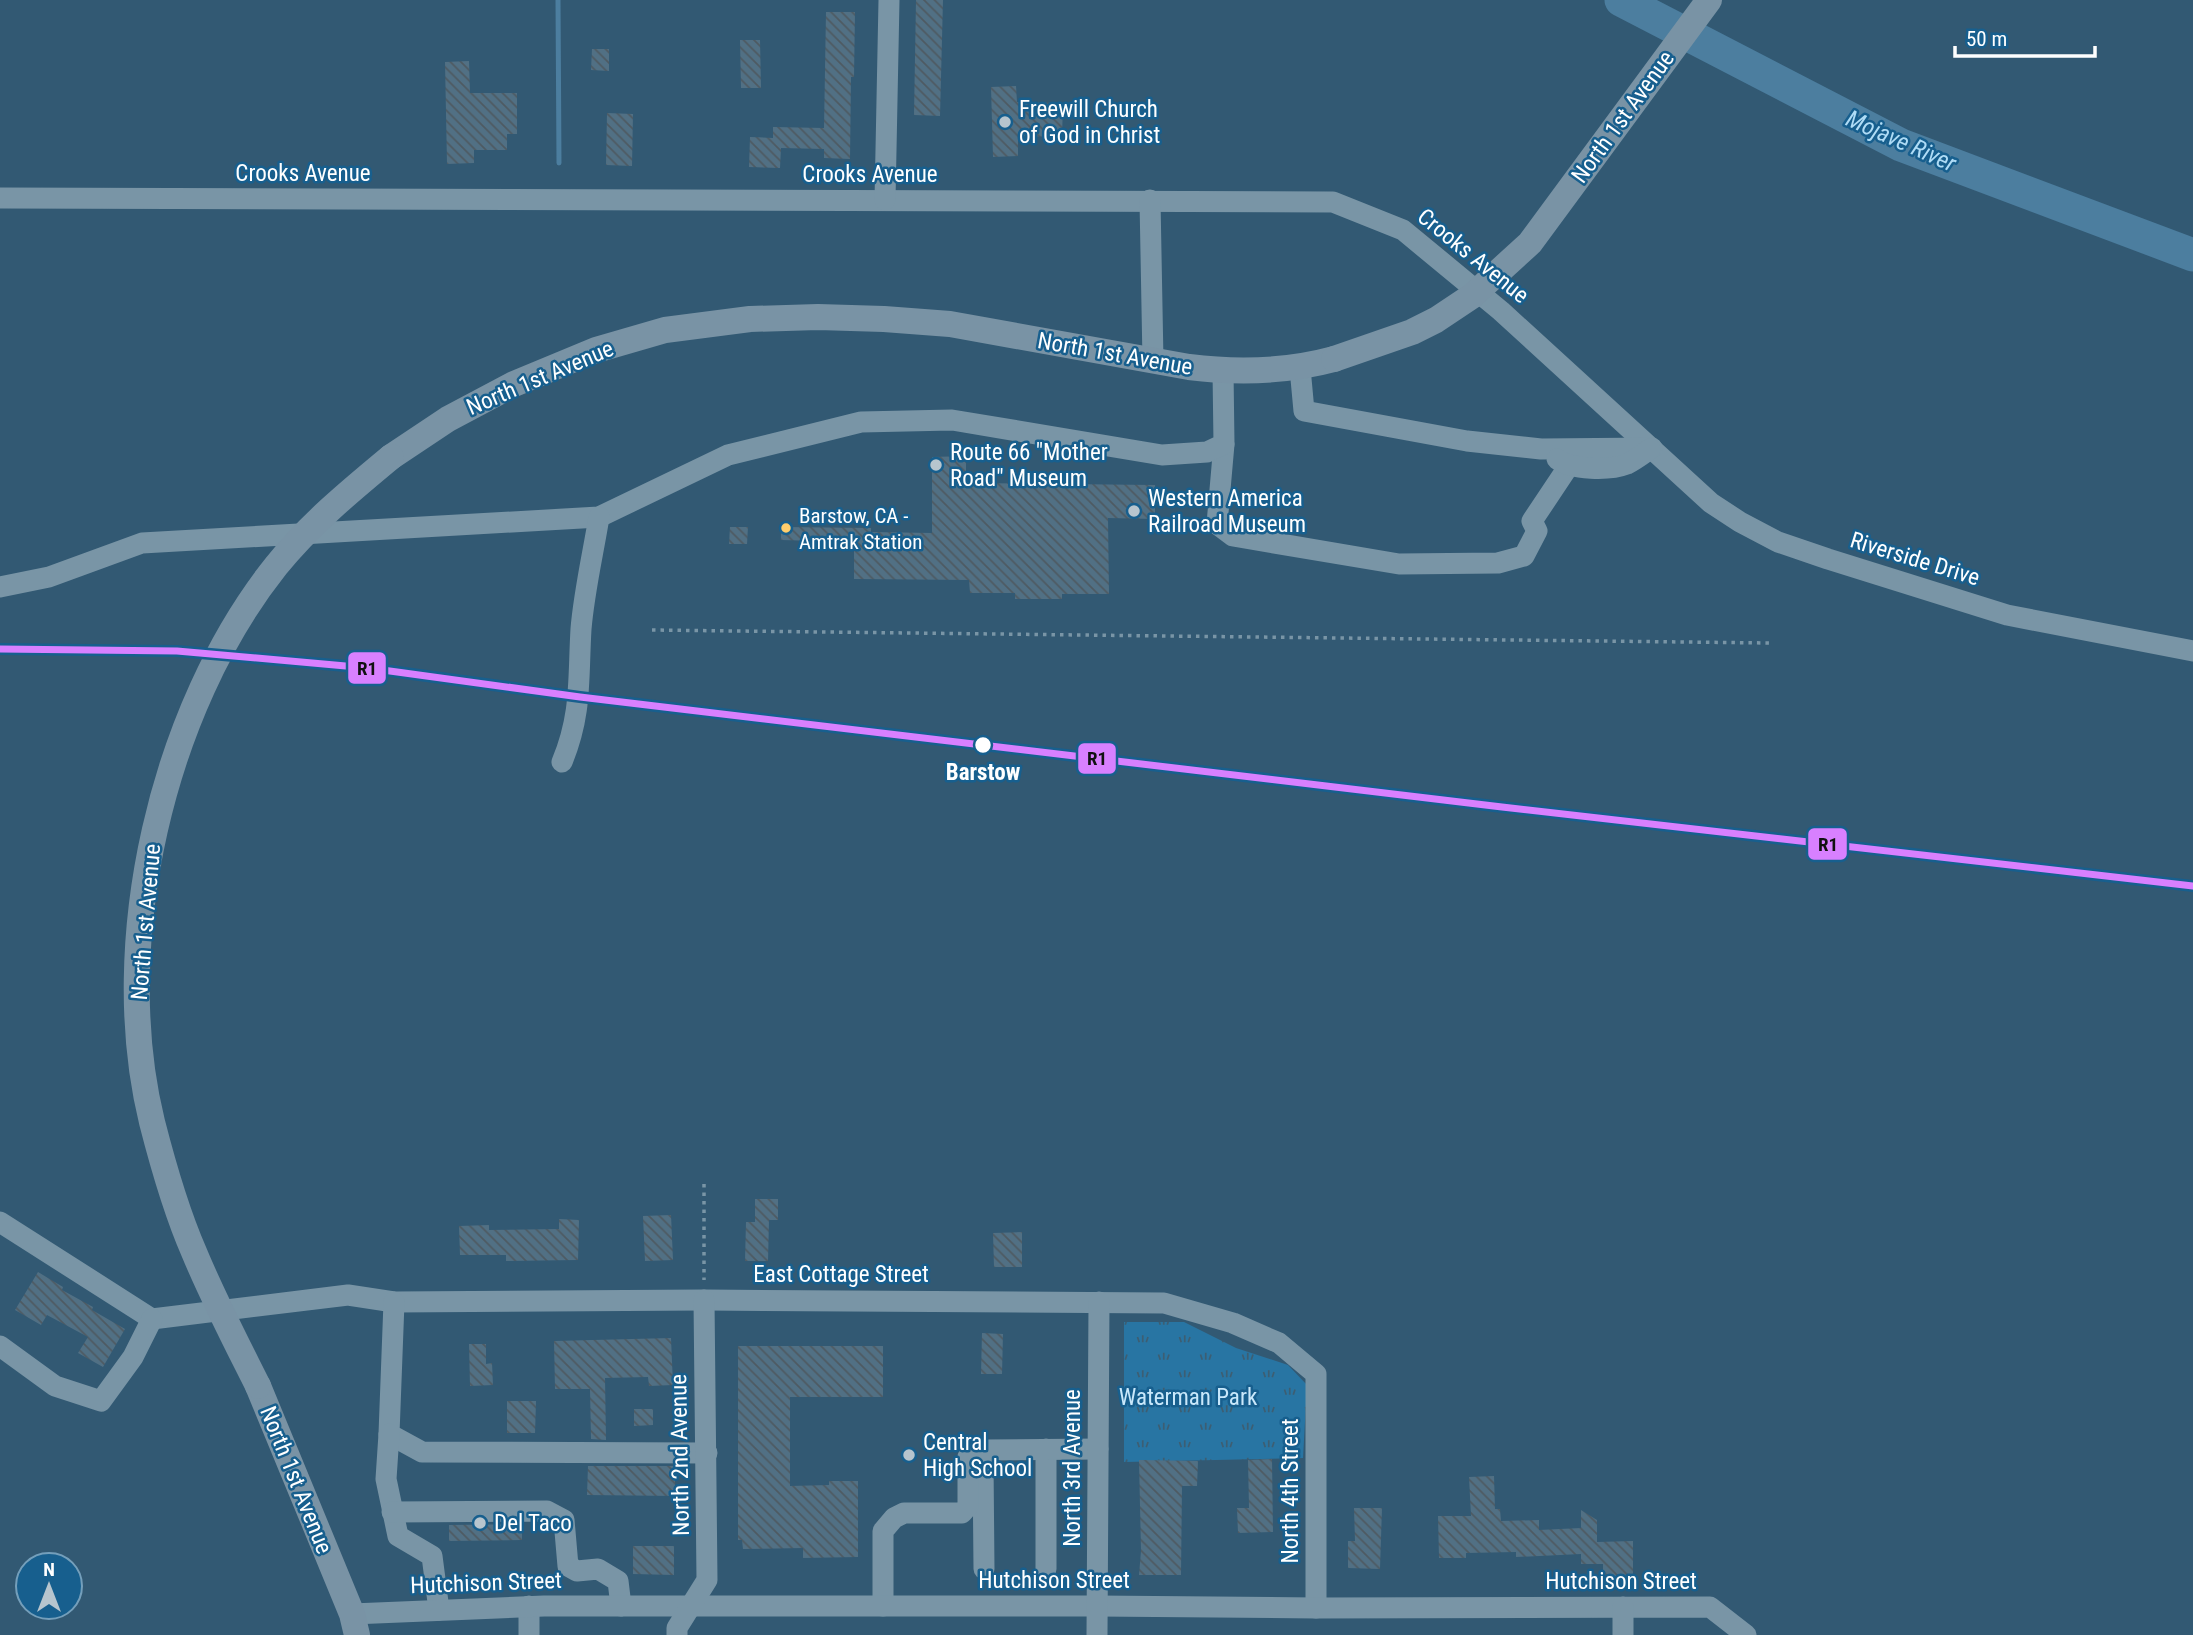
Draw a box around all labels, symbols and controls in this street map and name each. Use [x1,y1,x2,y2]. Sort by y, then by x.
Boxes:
scale bar [1955,14,2095,58]
text: 50 m [1966,27,2007,51]
street label: North 1st Avenue [1566,46,1680,188]
place label: Freewill Church of God in Christ [1019,96,1160,149]
water label: Mojave River [1842,104,1961,178]
marker: Freewill Church of God in Christ [997,114,1013,130]
street label: Crooks Avenue [235,160,371,187]
street label: Crooks Avenue [802,161,938,188]
street label: Crooks Avenue [1412,203,1534,309]
street label: North 1st Avenue [1035,327,1195,381]
street label: North 1st Avenue [463,335,617,421]
place label: Route 66 "Mother Road" Museum [950,439,1108,492]
marker: Route 66 "Mother Road" Museum [928,457,944,473]
place label: Western America Railroad Museum [1148,485,1306,538]
marker: Western America Railroad Museum [1126,503,1142,519]
place label: Barstow, CA - Amtrak Station [799,504,922,554]
marker: Barstow, CA - Amtrak Station [779,521,793,535]
street label: Riverside Drive [1847,526,1983,592]
line badge: R1 [347,651,387,685]
text: R1 [357,657,377,680]
marker: Barstow [973,735,993,755]
line badge: R1 [1077,742,1117,775]
text: R1 [1087,747,1107,770]
place label: Barstow [946,759,1021,786]
line badge: R1 [1807,827,1848,861]
text: R1 [1818,833,1838,856]
street label: North 1st Avenue [126,843,166,1001]
street label: East Cottage Street [753,1261,929,1288]
street label: North 2nd Avenue [665,1374,695,1536]
park label: Waterman Park [1119,1384,1258,1411]
street label: North 3rd Avenue [1059,1389,1086,1547]
street label: North 1st Avenue [254,1402,338,1558]
street label: North 4th Street [1277,1419,1304,1564]
place label: Central High School [923,1429,1032,1482]
marker: Central High School [901,1447,917,1463]
place label: Del Taco [494,1510,572,1537]
marker: Del Taco [472,1515,488,1531]
north arrow [14,1551,84,1621]
text: N [43,1558,55,1581]
street label: Hutchison Street [410,1567,562,1599]
street label: Hutchison Street [978,1567,1130,1594]
street label: Hutchison Street [1545,1568,1697,1595]

